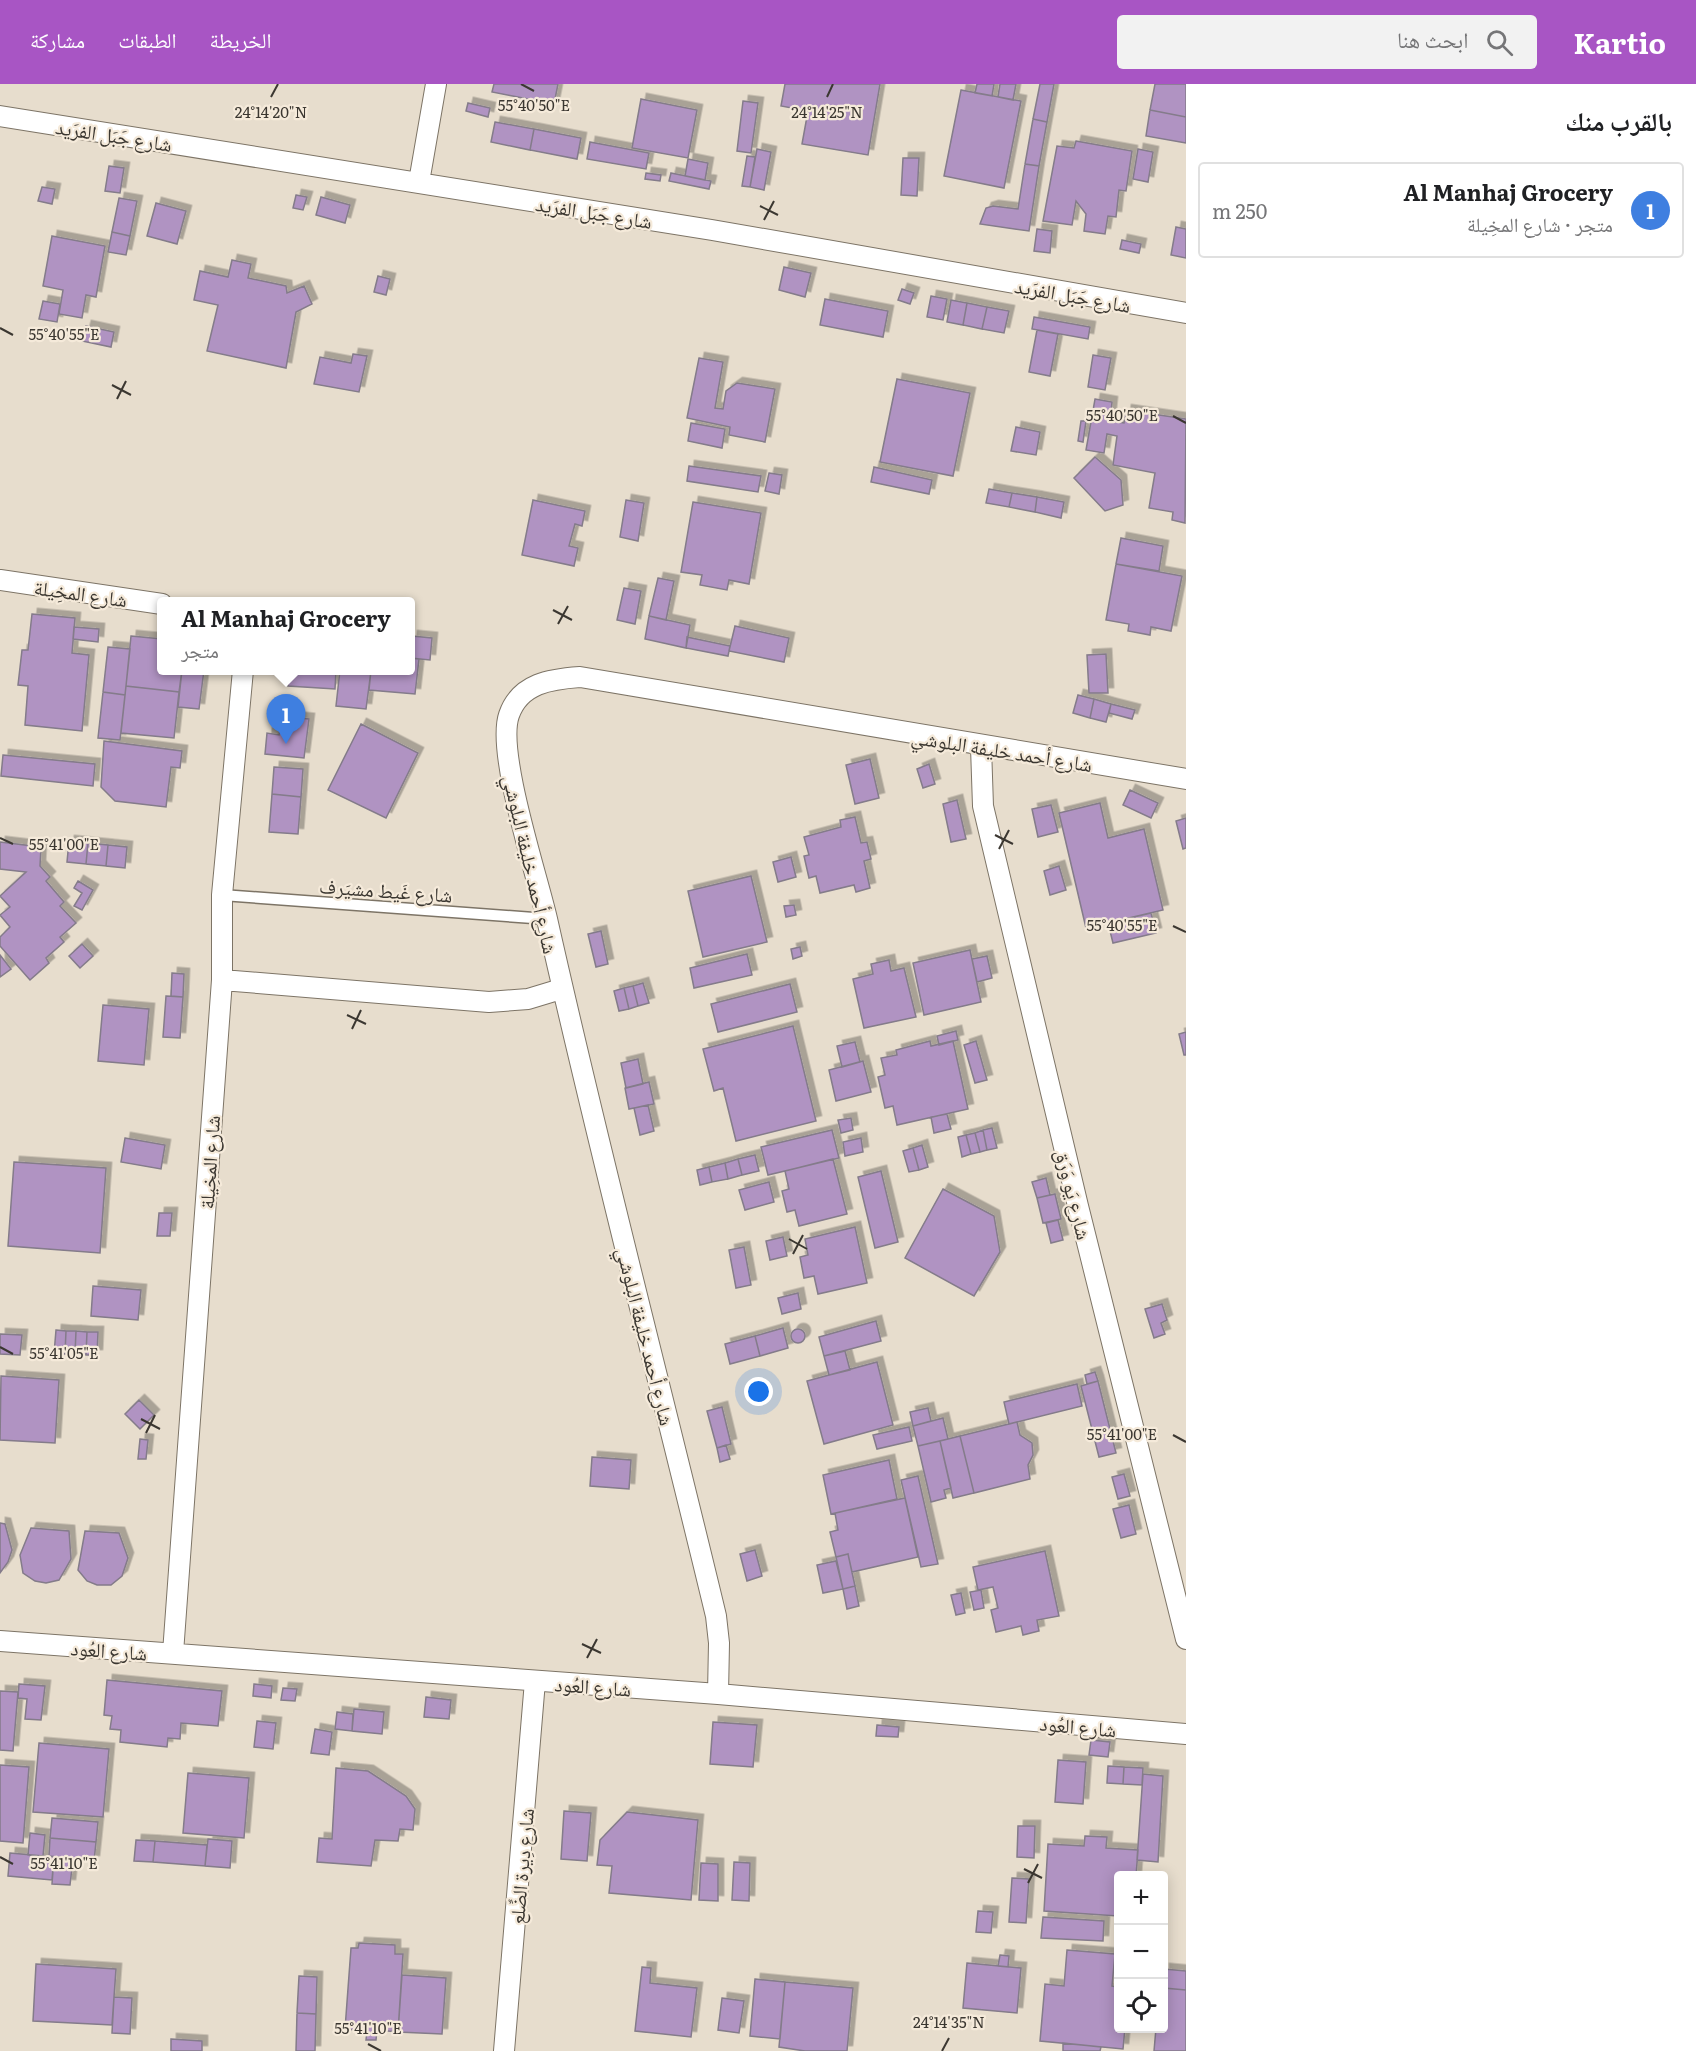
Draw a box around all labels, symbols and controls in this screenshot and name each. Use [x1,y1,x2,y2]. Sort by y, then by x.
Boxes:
search box [1117,15,1537,69]
text: Kartio [1573,21,1666,63]
text: ابحث هنا [1397,22,1468,55]
text: مشاركة [30,23,85,54]
text: الطبقات [118,23,177,54]
text: الخريطة [210,23,271,54]
icon: search [1483,26,1516,59]
text: 55°40'50"E [498,93,570,116]
text: 24°14'20"N [235,100,307,123]
text: 24°14'25"N [791,100,863,123]
text: بالقرب منك [1565,100,1672,139]
street label: شارع جَبَل الفرَيد [54,110,174,158]
text: Al Manhaj Grocery [1403,175,1613,208]
street label: شارع جَبَل الفرَيد [534,187,654,235]
text: 250 m [1212,195,1267,225]
text: 1 [1646,195,1655,225]
text: متجر · شارع المخِيلة [1467,208,1613,238]
street label: شارع جَبَل الفرَيد [1013,269,1133,319]
text: 55°40'55"E [28,322,100,345]
text: 55°40'50"E [1086,403,1158,426]
street label: شارع المخِيلة [32,571,130,613]
popup [157,597,415,675]
text: Al Manhaj Grocery [181,601,391,634]
text: متجر [181,634,219,664]
pin: 1 [266,694,306,744]
street label: شارع أحمد خليفة البلوشي [909,720,1095,781]
street label: شارع أحمد خليفة البلوشي [494,772,567,957]
text: 55°41'00"E [29,832,99,855]
street label: شارع غَيط مشيَرف [318,869,454,909]
text: 55°40'55"E [1086,913,1158,936]
street label: شارع المخِيلة [190,1114,226,1210]
street label: شارع يَو وَرَق [1049,1146,1101,1242]
street label: شارع أحمد خليفة البلوشي [607,1244,684,1429]
text: 55°41'05"E [29,1341,99,1364]
your location [744,1377,773,1406]
text: 55°41'00"E [1087,1422,1157,1445]
street label: شارع العُود [70,1631,148,1667]
street label: شارع العُود [554,1667,632,1703]
street label: شارع العُود [1038,1707,1118,1743]
street label: شارع دِيرة الضِّلع [500,1807,540,1925]
text: 55°41'10"E [30,1851,98,1874]
map controls [1114,1871,1168,2033]
button: + [1114,1871,1168,1925]
button: − [1114,1925,1168,1979]
button: locate [1114,1979,1168,2033]
text: 24°14'35"N [913,2010,985,2033]
text: 55°41'10"E [334,2016,402,2039]

